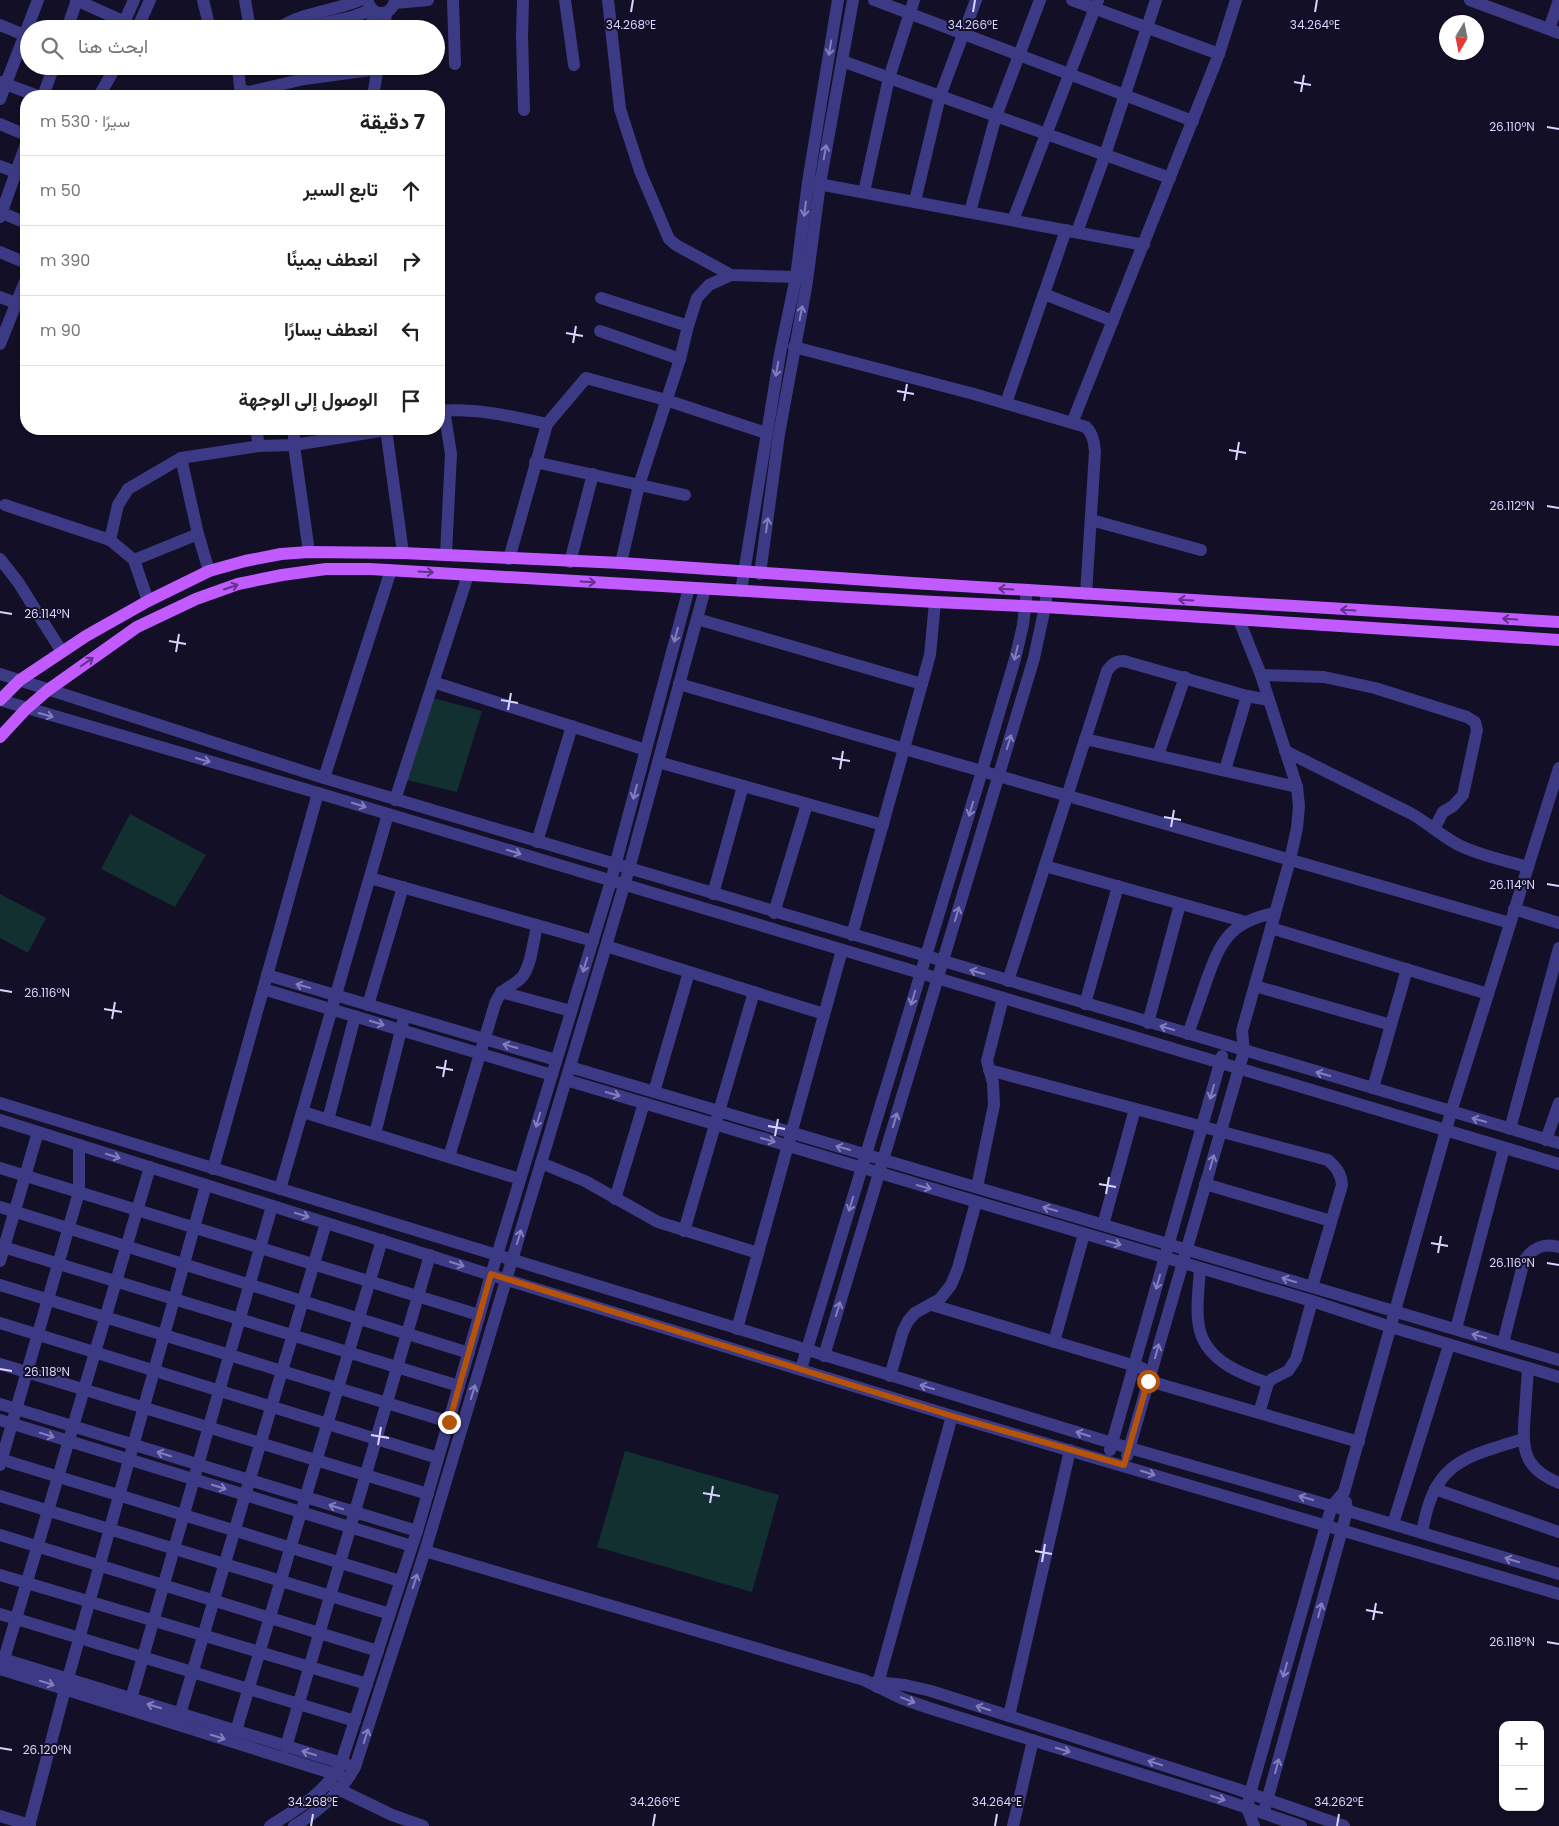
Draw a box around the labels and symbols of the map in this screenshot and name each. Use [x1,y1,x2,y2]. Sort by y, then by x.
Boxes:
north arrow [1439,15,1484,60]
text: 34.268°E [606,16,656,33]
text: 34.266°E [948,16,998,33]
text: 34.264°E [1290,16,1340,33]
one-way arrow [825,40,835,56]
text: 26.110°N [1489,118,1535,135]
one-way arrow [821,145,831,161]
one-way arrow [800,200,810,216]
one-way arrow [796,305,806,321]
one-way arrow [772,360,782,376]
text: 26.112°N [1490,497,1534,514]
one-way arrow [762,518,772,534]
one-way arrow [418,568,434,577]
one-way arrow [580,577,596,586]
one-way arrow [222,582,238,591]
one-way arrow [999,584,1015,593]
one-way arrow [1178,595,1194,605]
text: 26.114°N [24,605,70,622]
one-way arrow [1340,605,1356,614]
one-way arrow [1503,615,1519,624]
one-way arrow [671,626,681,642]
one-way arrow [1011,645,1020,661]
one-way arrow [80,657,94,667]
one-way arrow [38,710,54,720]
one-way arrow [1004,734,1014,750]
one-way arrow [194,755,210,765]
one-way arrow [629,784,639,800]
one-way arrow [350,801,366,811]
one-way arrow [965,801,975,817]
one-way arrow [506,848,522,858]
text: 26.114°N [1489,876,1535,893]
one-way arrow [952,906,962,922]
one-way arrow [580,957,590,973]
one-way arrow [970,967,986,977]
one-way arrow [296,981,312,990]
text: 26.116°N [24,984,70,1001]
one-way arrow [908,990,918,1006]
one-way arrow [369,1018,385,1028]
one-way arrow [1159,1023,1175,1033]
one-way arrow [502,1041,518,1051]
one-way arrow [1315,1068,1331,1078]
one-way arrow [1207,1084,1216,1100]
one-way arrow [604,1090,620,1100]
one-way arrow [532,1112,542,1128]
one-way arrow [891,1112,900,1128]
one-way arrow [1471,1114,1487,1124]
one-way arrow [760,1136,776,1146]
one-way arrow [836,1142,852,1152]
one-way arrow [105,1151,121,1161]
one-way arrow [1207,1154,1217,1170]
one-way arrow [916,1182,932,1192]
one-way arrow [845,1196,855,1212]
one-way arrow [1042,1203,1058,1213]
one-way arrow [293,1211,309,1221]
one-way arrow [515,1229,525,1245]
one-way arrow [1105,1238,1121,1248]
text: 26.116°N [1489,1254,1535,1271]
one-way arrow [448,1259,464,1269]
one-way arrow [1152,1274,1162,1290]
one-way arrow [1282,1274,1298,1284]
one-way arrow [834,1301,844,1317]
one-way arrow [1471,1331,1487,1340]
one-way arrow [1153,1344,1162,1360]
text: 26.118°N [24,1363,70,1380]
route start [1137,1370,1160,1393]
one-way arrow [920,1381,936,1391]
one-way arrow [468,1385,478,1401]
route end [438,1411,461,1434]
one-way arrow [1075,1429,1091,1439]
one-way arrow [38,1430,54,1440]
one-way arrow [157,1449,173,1458]
one-way arrow [1140,1468,1156,1478]
one-way arrow [210,1483,226,1493]
one-way arrow [1299,1493,1315,1503]
one-way arrow [329,1501,345,1511]
one-way arrow [1505,1554,1521,1564]
one-way arrow [411,1574,420,1590]
one-way arrow [1316,1602,1325,1618]
text: 26.118°N [1489,1633,1535,1650]
one-way arrow [1279,1662,1289,1678]
one-way arrow [38,1679,54,1689]
one-way arrow [900,1696,915,1705]
one-way arrow [146,1700,162,1710]
one-way arrow [976,1702,992,1712]
one-way arrow [361,1728,371,1744]
one-way arrow [210,1733,226,1743]
text: 26.120°N [23,1741,71,1758]
one-way arrow [1055,1745,1071,1755]
one-way arrow [301,1748,317,1758]
one-way arrow [1147,1758,1163,1767]
one-way arrow [1272,1759,1282,1775]
text: 34.268°E [288,1793,338,1810]
text: 34.266°E [630,1793,680,1810]
text: 34.264°E [972,1793,1022,1810]
text: 34.262°E [1314,1793,1364,1810]
one-way arrow [1210,1794,1225,1803]

